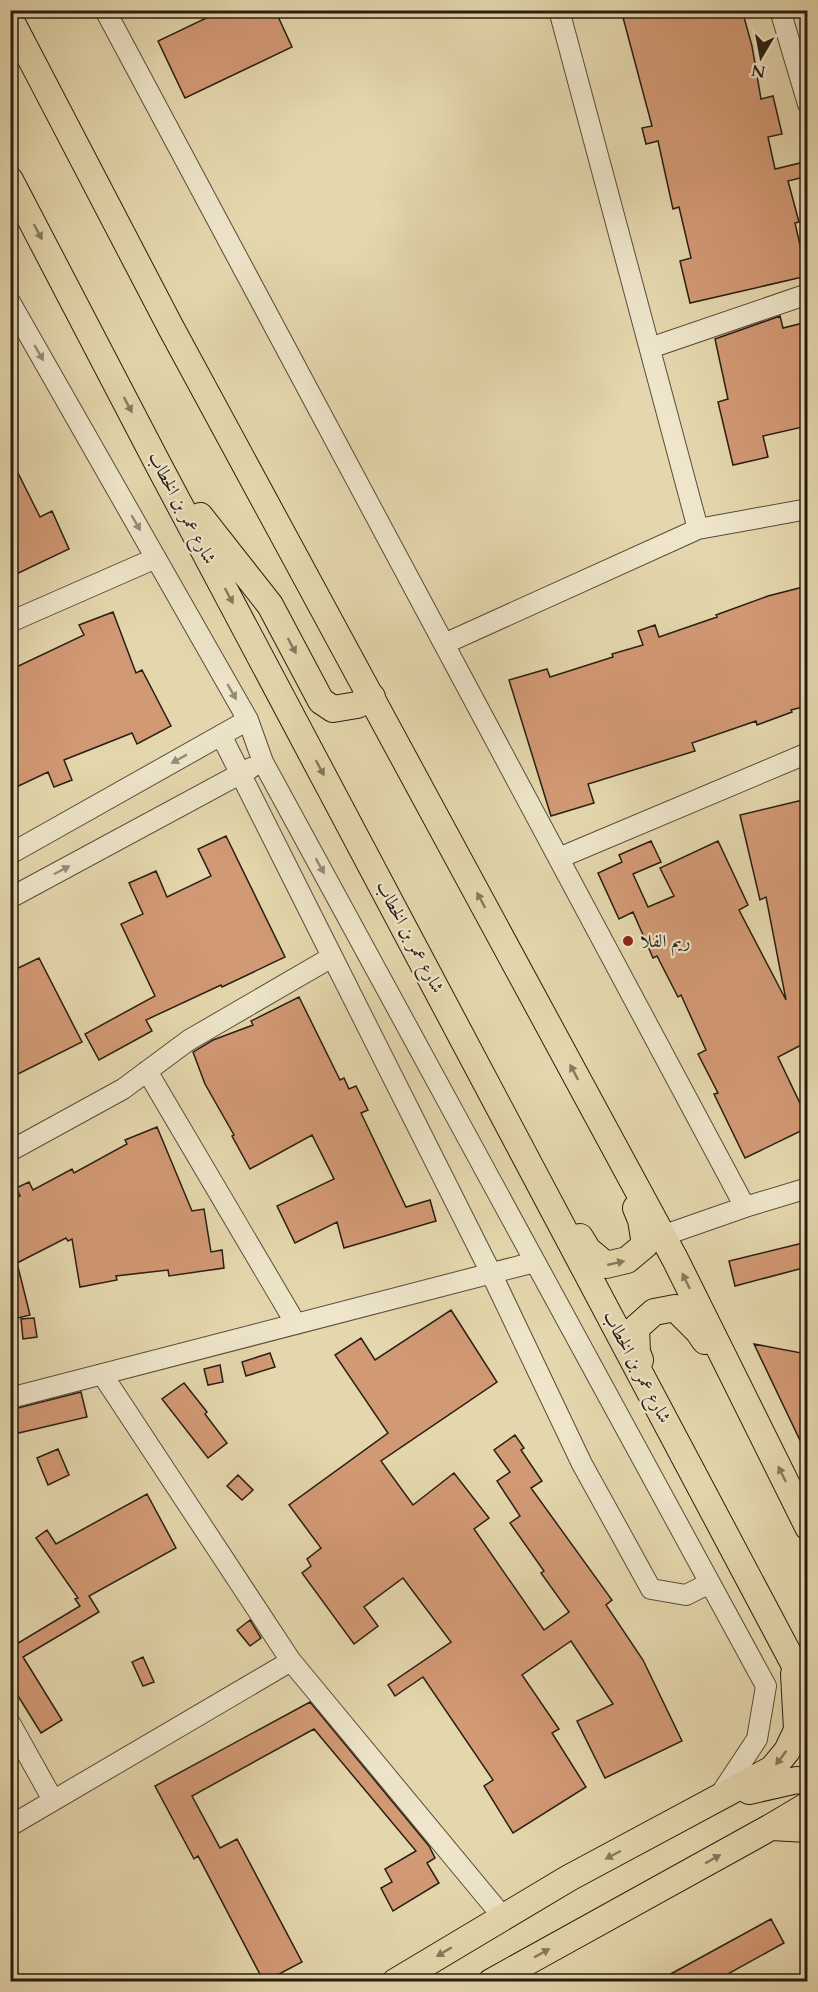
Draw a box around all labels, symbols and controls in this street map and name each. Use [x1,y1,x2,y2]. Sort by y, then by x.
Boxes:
north arrow [731,27,791,87]
text: N [750,59,767,83]
one-way arrow [32,223,42,241]
one-way arrow [34,345,45,361]
one-way arrow [123,397,133,414]
street label: شارع عمر بن الخطاب [140,447,222,570]
one-way arrow [131,515,141,532]
one-way arrow [224,588,234,605]
one-way arrow [287,638,297,655]
one-way arrow [227,684,237,701]
one-way arrow [170,754,187,764]
one-way arrow [315,760,325,777]
one-way arrow [315,858,325,875]
one-way arrow [54,865,71,875]
street label: شارع عمر بن الخطاب [368,876,450,999]
one-way arrow [476,891,486,908]
place label: ريم الفلا [640,929,691,957]
marker: ريم الفلا [621,934,635,948]
one-way arrow [569,1063,579,1080]
one-way arrow [607,1257,626,1267]
one-way arrow [681,1272,690,1289]
street label: شارع عمر بن الخطاب [595,1306,677,1429]
one-way arrow [777,1466,786,1483]
one-way arrow [775,1750,787,1766]
one-way arrow [604,1850,621,1860]
one-way arrow [705,1854,722,1864]
one-way arrow [435,1947,452,1957]
one-way arrow [534,1948,551,1958]

